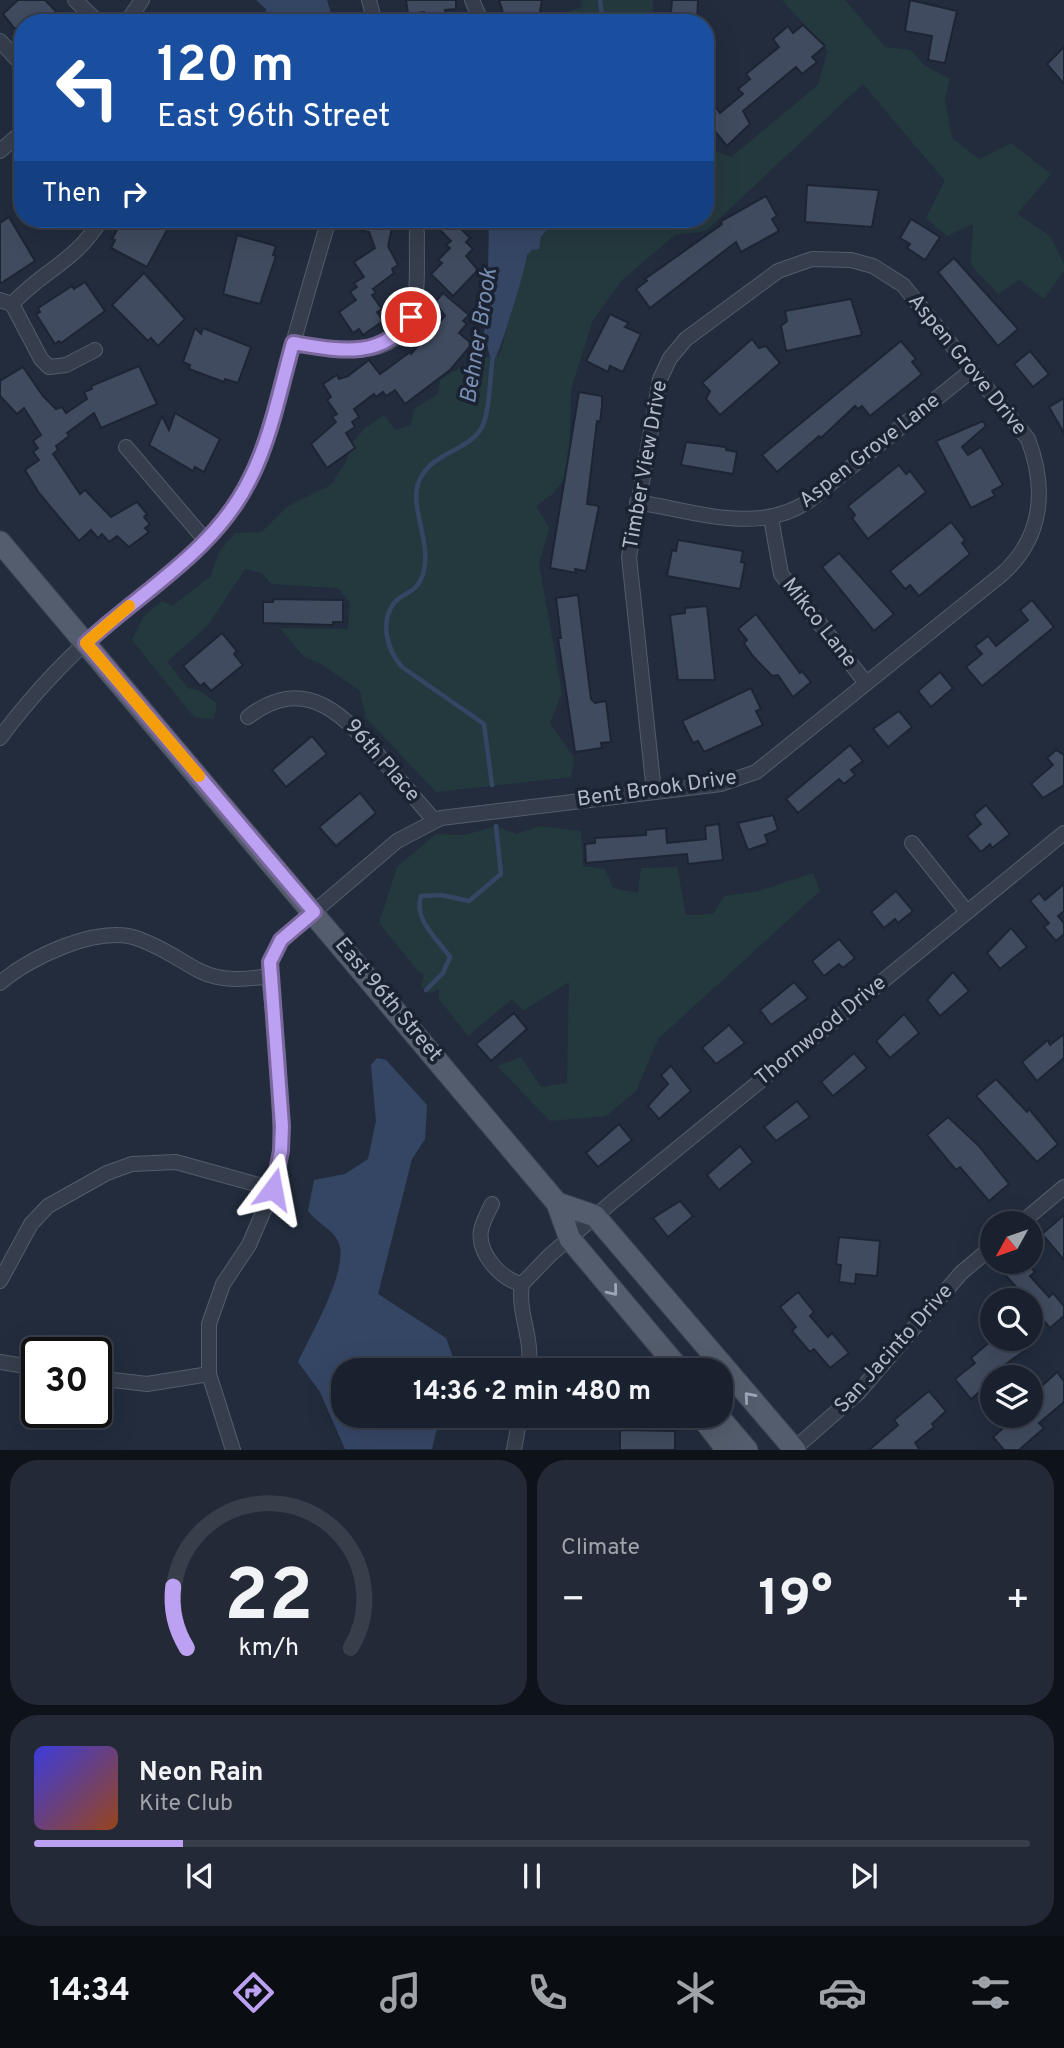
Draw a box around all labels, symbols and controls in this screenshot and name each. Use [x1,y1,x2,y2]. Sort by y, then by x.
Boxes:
text: 120 m [157,37,294,99]
icon: left [42,42,133,133]
text: East 96th Street [157,98,390,138]
icon: right [115,175,153,213]
text: Then [42,178,101,211]
water label: Behner Brook [455,266,505,406]
pin [381,287,441,347]
street label: Aspen Grove Drive [902,289,1032,441]
icon: arrive [392,298,430,336]
street label: Timber View Drive [618,378,674,552]
street label: Aspen Grove Lane [794,388,946,514]
street label: Mikco Lane [776,573,862,673]
street label: 96th Place [339,714,425,808]
street label: Bent Brook Drive [575,764,739,814]
street label: East 96th Street [328,933,448,1067]
street label: Thornwood Drive [750,970,892,1092]
position arrow [236,1152,310,1226]
north arrow [980,1211,1043,1274]
map controls [980,1211,1043,1428]
street label: San Jacinto Drive [829,1279,959,1419]
one-way arrow [605,1283,617,1296]
button: search [980,1288,1043,1351]
speed limit sign: 30 [21,1337,112,1428]
button: layers [980,1365,1043,1428]
text: 14:36 · 2 min · 480 m [413,1376,651,1409]
one-way arrow [745,1392,757,1405]
text: Climate [561,1534,640,1563]
text: 22 [224,1555,313,1647]
text: 19° [758,1568,833,1634]
text: − [561,1577,586,1626]
text: + [1005,1577,1030,1626]
text: km/h [238,1633,299,1665]
text: Neon Rain [139,1757,264,1790]
text: Kite Club [139,1790,233,1819]
icon: previous [181,1857,219,1895]
icon: pause [513,1857,551,1895]
icon: next [845,1857,883,1895]
icon: directions [229,1968,278,2017]
icon: music [376,1968,425,2017]
icon: phone [523,1968,572,2017]
icon: climate [671,1968,720,2017]
icon: car [818,1968,867,2017]
icon: filters [966,1968,1015,2017]
text: 14:34 [49,1972,130,2012]

